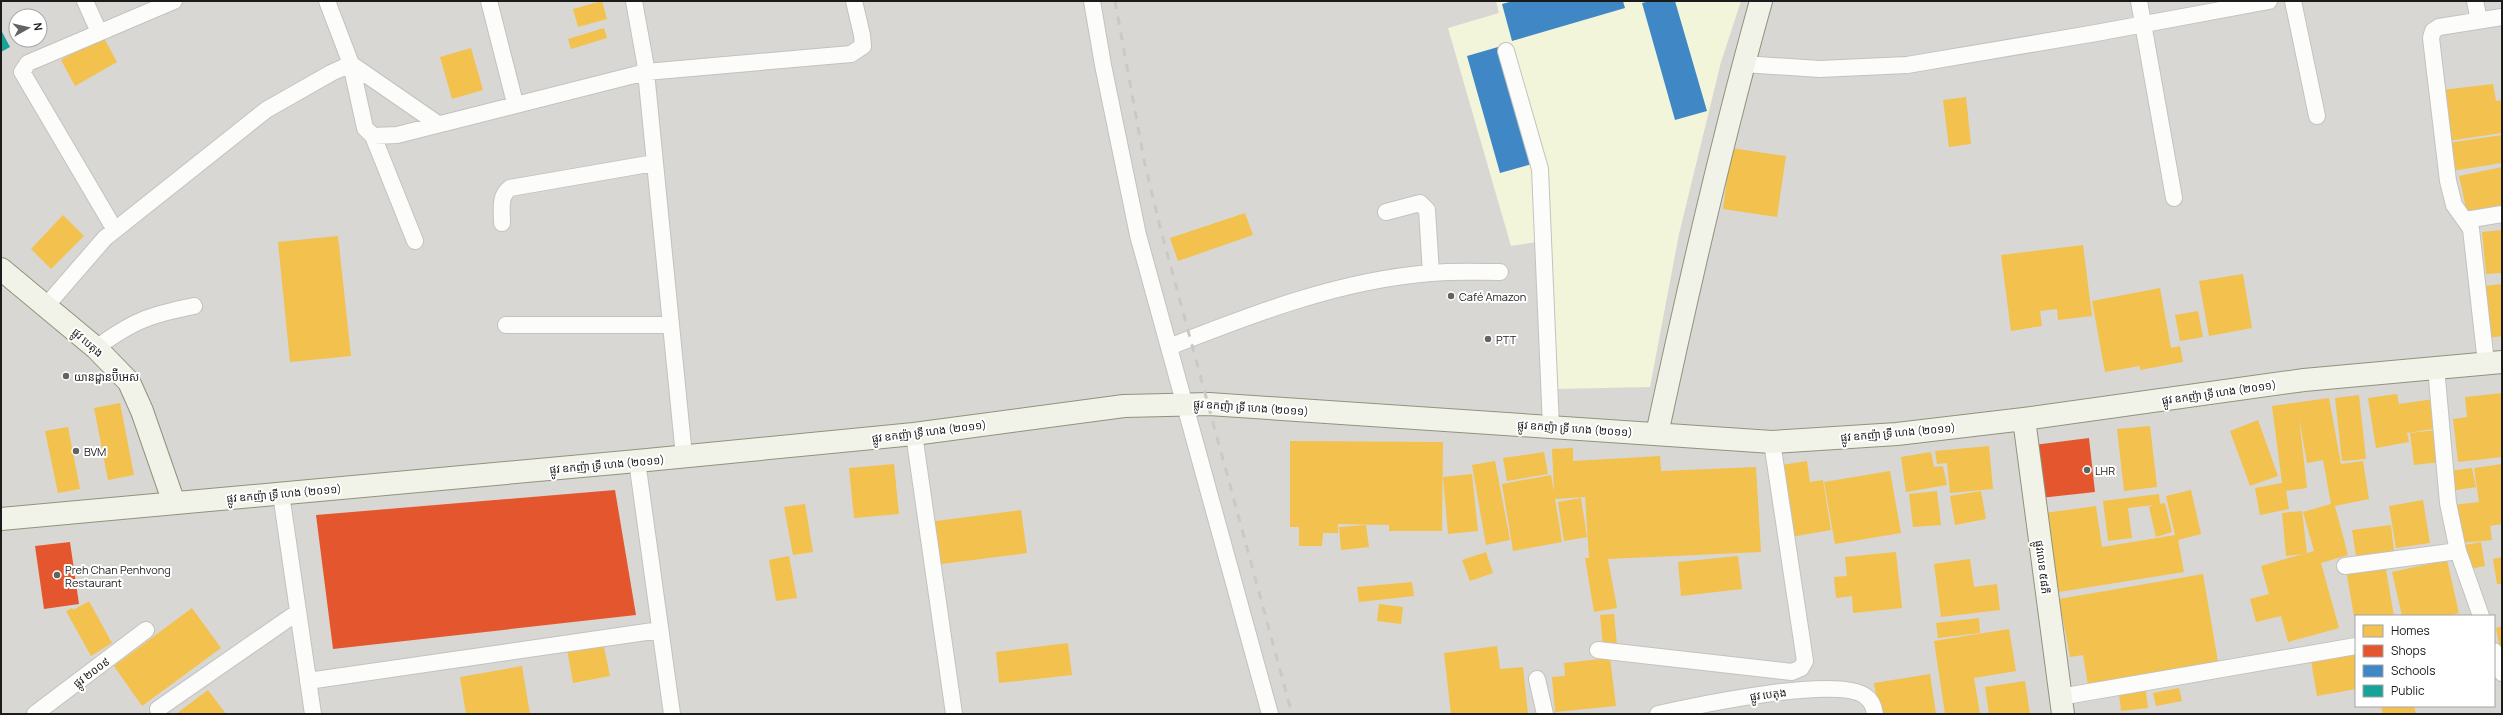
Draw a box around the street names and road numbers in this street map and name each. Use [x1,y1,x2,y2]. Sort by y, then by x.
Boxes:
street label: ផ្លូវ បេតុង [67,324,107,362]
street label: ផ្លូវ ឧកញ៉ា ទ្រី ហេង (២០១១) [2161,377,2278,411]
street label: ផ្លូវ ឧកញ៉ា ទ្រី ហេង (២០១១) [1193,395,1309,422]
street label: ផ្លូវ ឧកញ៉ា ទ្រី ហេង (២០១១) [1517,416,1633,443]
street label: ផ្លូវ ឧកញ៉ា ទ្រី ហេង (២០១១) [871,417,988,449]
street label: ផ្លូវ ឧកញ៉ា ទ្រី ហេង (២០១១) [1840,419,1957,448]
street label: ផ្លូវ ឧកញ៉ា ទ្រី ហេង (២០១១) [549,451,666,480]
street label: ផ្លូវ ឧកញ៉ា ទ្រី ហេង (២០១១) [226,480,343,509]
street label: ផ្លូវលេខ ៥៨ភី [2029,539,2054,595]
street label: ផ្លូវ ២០០៩ [70,653,114,693]
street label: ផ្លូវ បេតុង [1749,684,1788,707]

